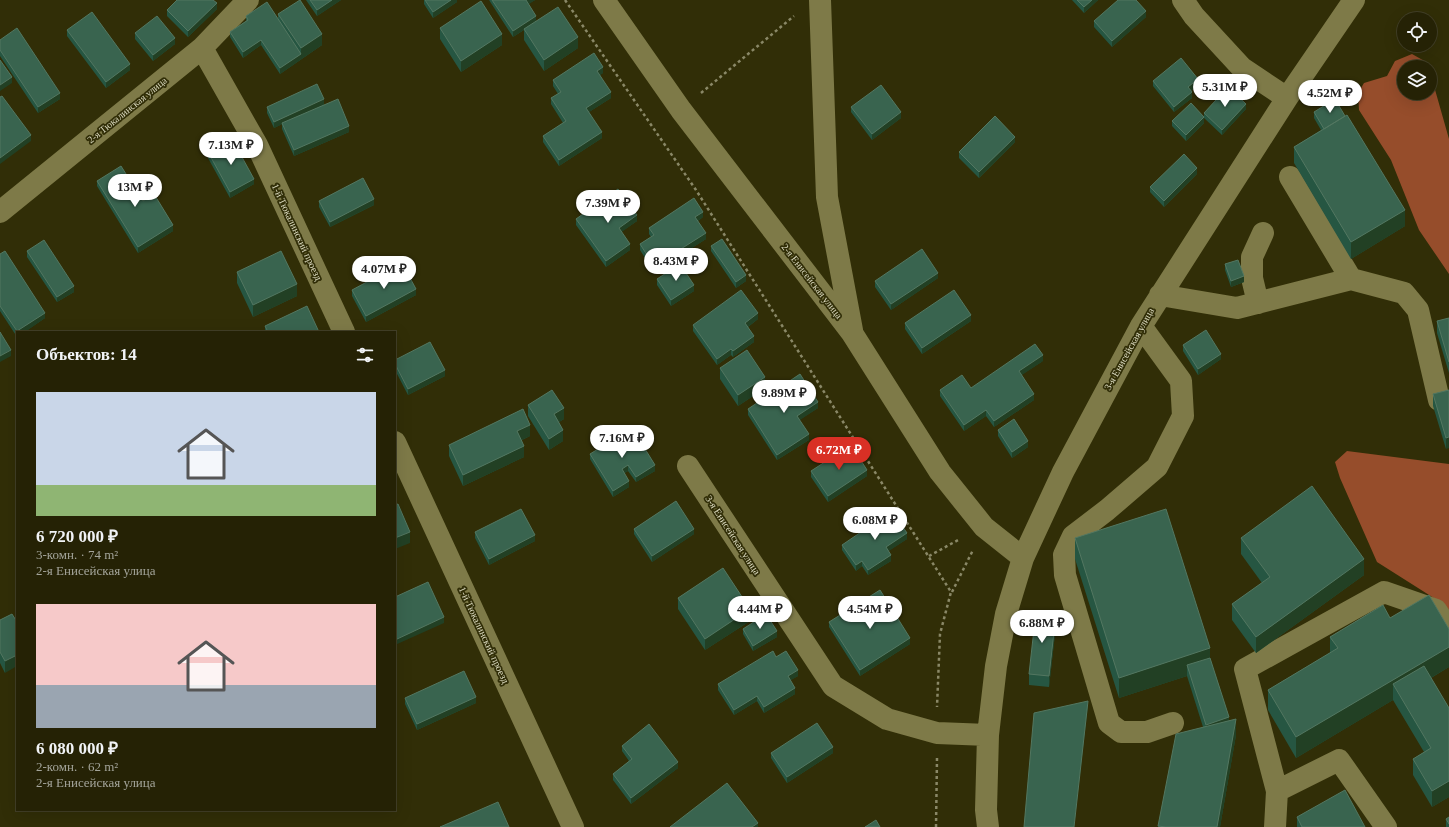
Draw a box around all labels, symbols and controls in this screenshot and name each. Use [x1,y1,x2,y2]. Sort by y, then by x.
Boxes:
map controls [1397,12,1437,100]
button: locate [1397,12,1437,52]
button: layers [1397,60,1437,100]
street label: 2-я Тюкалинская улица [85,74,169,145]
pin: 5.31M ₽ [1188,74,1262,108]
text: 5.31M ₽ [1202,79,1248,94]
pin: 4.52M ₽ [1293,80,1367,114]
text: 4.52M ₽ [1307,85,1353,100]
pin: 7.13M ₽ [194,132,268,166]
text: 7.13M ₽ [208,137,254,152]
pin: 13M ₽ [107,174,163,208]
text: 13M ₽ [117,179,153,194]
street label: 1-й Тюкалинский проезд [270,182,324,282]
pin: 7.39M ₽ [571,190,645,224]
text: 7.39M ₽ [585,195,631,210]
street label: 2-я Енисейская улица [779,241,845,321]
pin: 8.43M ₽ [639,248,713,282]
text: 8.43M ₽ [653,253,699,268]
pin: 4.07M ₽ [347,256,421,290]
text: 4.07M ₽ [361,261,407,276]
street label: 3-я Енисейская улица [1102,306,1156,392]
icon: filters [354,344,376,366]
text: Объектов: 14 [36,345,137,364]
pin: 9.89M ₽ [747,380,821,414]
text: 9.89M ₽ [761,385,807,400]
icon: home [170,418,242,490]
pin: 7.16M ₽ [585,425,659,459]
text: 7.16M ₽ [599,430,645,445]
pin: 6.72M ₽ [802,437,876,471]
text: 6.72M ₽ [816,442,862,457]
street label: 3-я Енисейская улица [703,493,763,577]
pin: 6.08M ₽ [838,507,912,541]
text: 6.08M ₽ [852,512,898,527]
text: 6 720 000 ₽ [36,527,118,546]
text: 3-комн. · 74 m² [36,547,118,562]
text: 2-я Енисейская улица [36,563,156,578]
street label: 1-й Тюкалинский проезд [457,585,511,685]
pin: 4.44M ₽ [723,596,797,630]
pin: 4.54M ₽ [833,596,907,630]
text: 4.44M ₽ [737,601,783,616]
text: 4.54M ₽ [847,601,893,616]
pin: 6.88M ₽ [1005,610,1079,644]
text: 6.88M ₽ [1019,615,1065,630]
icon: home [170,630,242,702]
text: 6 080 000 ₽ [36,739,118,758]
text: 2-комн. · 62 m² [36,759,118,774]
text: 2-я Енисейская улица [36,775,156,790]

